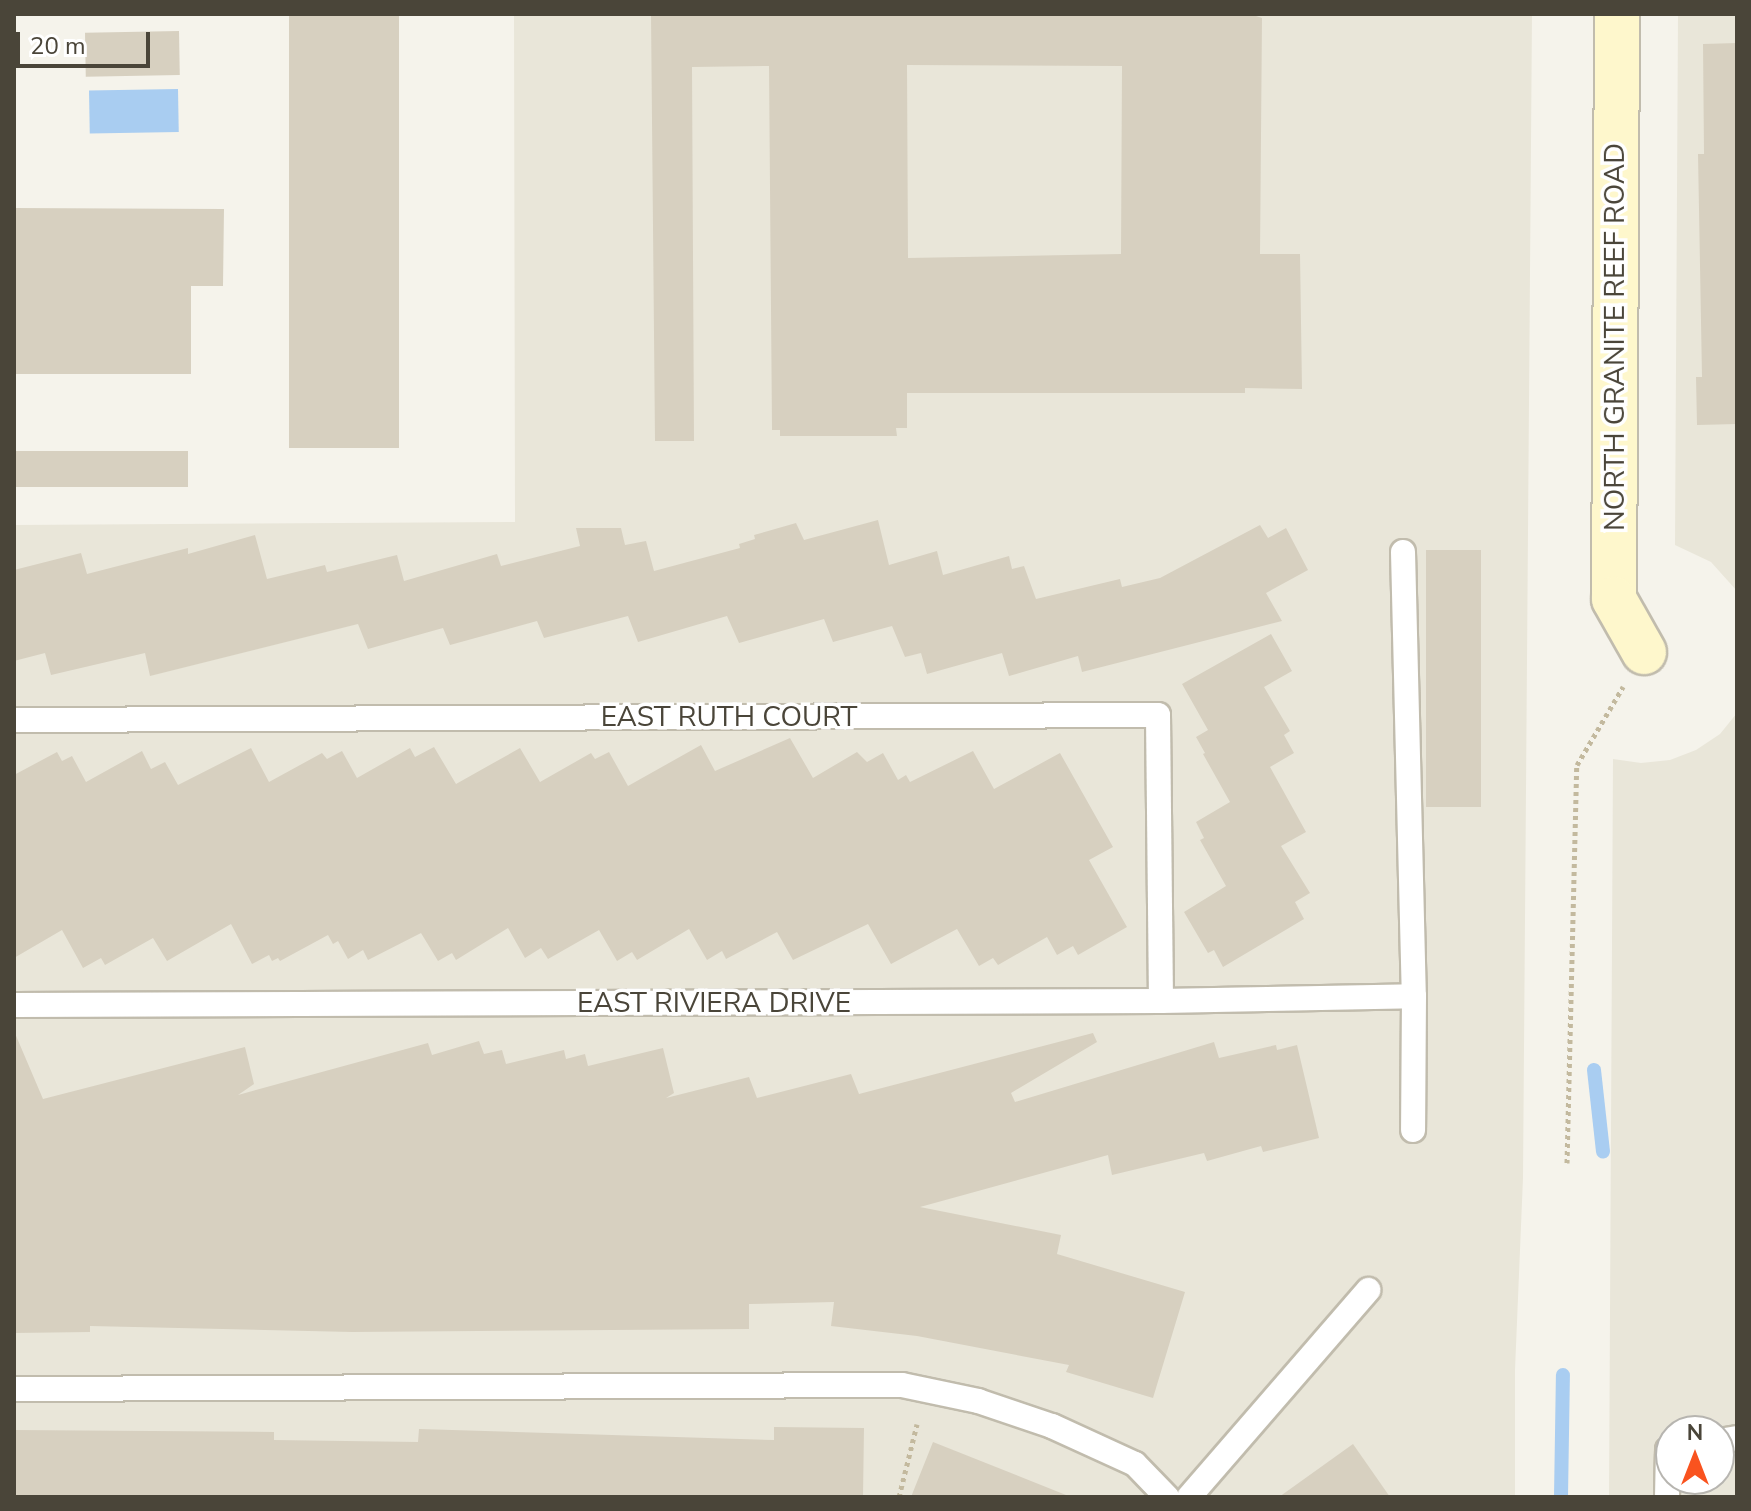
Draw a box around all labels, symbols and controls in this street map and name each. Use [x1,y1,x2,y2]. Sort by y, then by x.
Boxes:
scale bar [20,16,154,66]
text: 20 m [30,30,86,62]
street label: NORTH GRANITE REEF ROAD [1598,143,1632,531]
street label: EAST RUTH COURT [601,700,857,734]
street label: EAST RIVIERA DRIVE [577,986,851,1020]
north arrow [1655,1415,1735,1495]
text: N [1687,1418,1703,1448]

